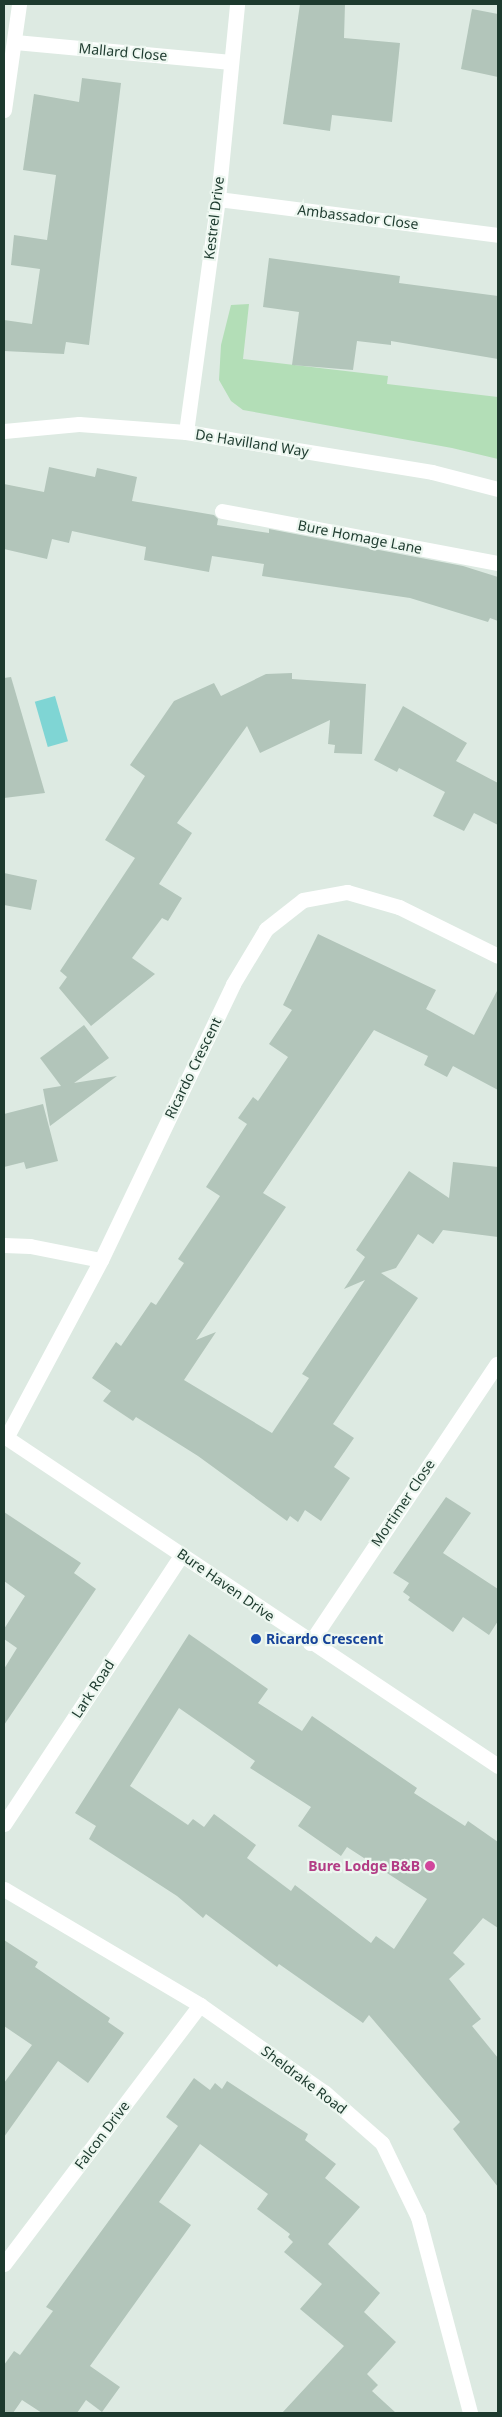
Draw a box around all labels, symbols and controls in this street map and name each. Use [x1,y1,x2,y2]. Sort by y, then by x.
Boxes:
street label: Mallard Close [78,40,168,64]
street label: Kestrel Drive [201,175,227,261]
street label: Ambassador Close [297,201,419,233]
street label: De Havilland Way [194,426,310,460]
street label: Bure Homage Lane [296,517,424,557]
street label: Ricardo Crescent [161,1015,225,1121]
street label: Mortimer Close [368,1456,438,1550]
street label: Bure Haven Drive [174,1545,278,1625]
place label: Ricardo Crescent [266,1631,383,1647]
marker: Ricardo Crescent [250,1633,262,1645]
street label: Lark Road [68,1657,118,1721]
place label: Bure Lodge B&B [308,1858,420,1874]
marker: Bure Lodge B&B [424,1860,436,1872]
street label: Sheldrake Road [258,2042,350,2118]
street label: Falcon Drive [71,2098,133,2172]

